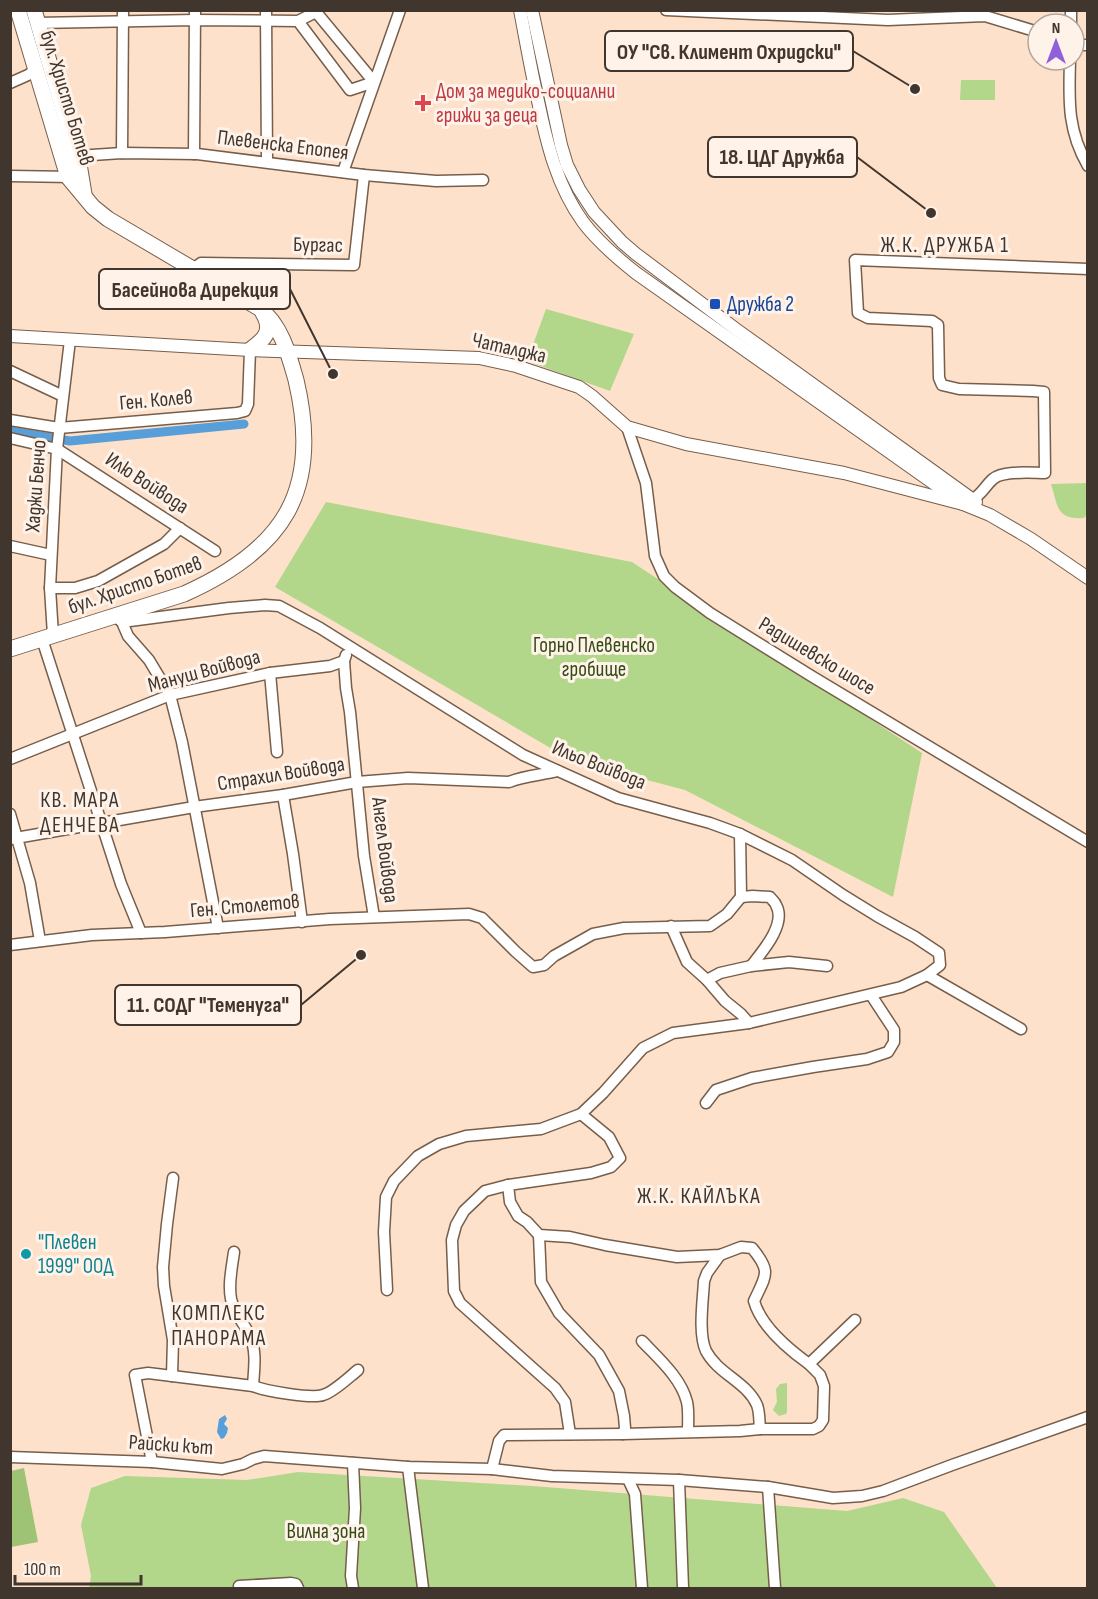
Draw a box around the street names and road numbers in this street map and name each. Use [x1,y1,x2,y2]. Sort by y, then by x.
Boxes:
street label: бул. Христо Ботев [35,27,99,169]
street label: Плевенска Епопея [216,125,350,165]
street label: Бургас [293,232,343,258]
street label: Чаталджа [469,327,549,369]
street label: Ген. Колев [118,384,194,416]
street label: Хаджи Бенчо [20,439,52,534]
street label: Илю Войвода [101,447,193,519]
street label: бул. Христо Ботев [65,550,205,620]
street label: Радишевско шосе [754,611,880,701]
street label: Мануш Войвода [145,644,263,698]
street label: Ильо Войвода [548,735,650,795]
street label: Страхил Войвода [215,752,347,796]
street label: Ангел Войвода [366,795,404,904]
street label: Ген. Столетов [189,889,301,923]
street label: Райски кът [128,1430,214,1460]

